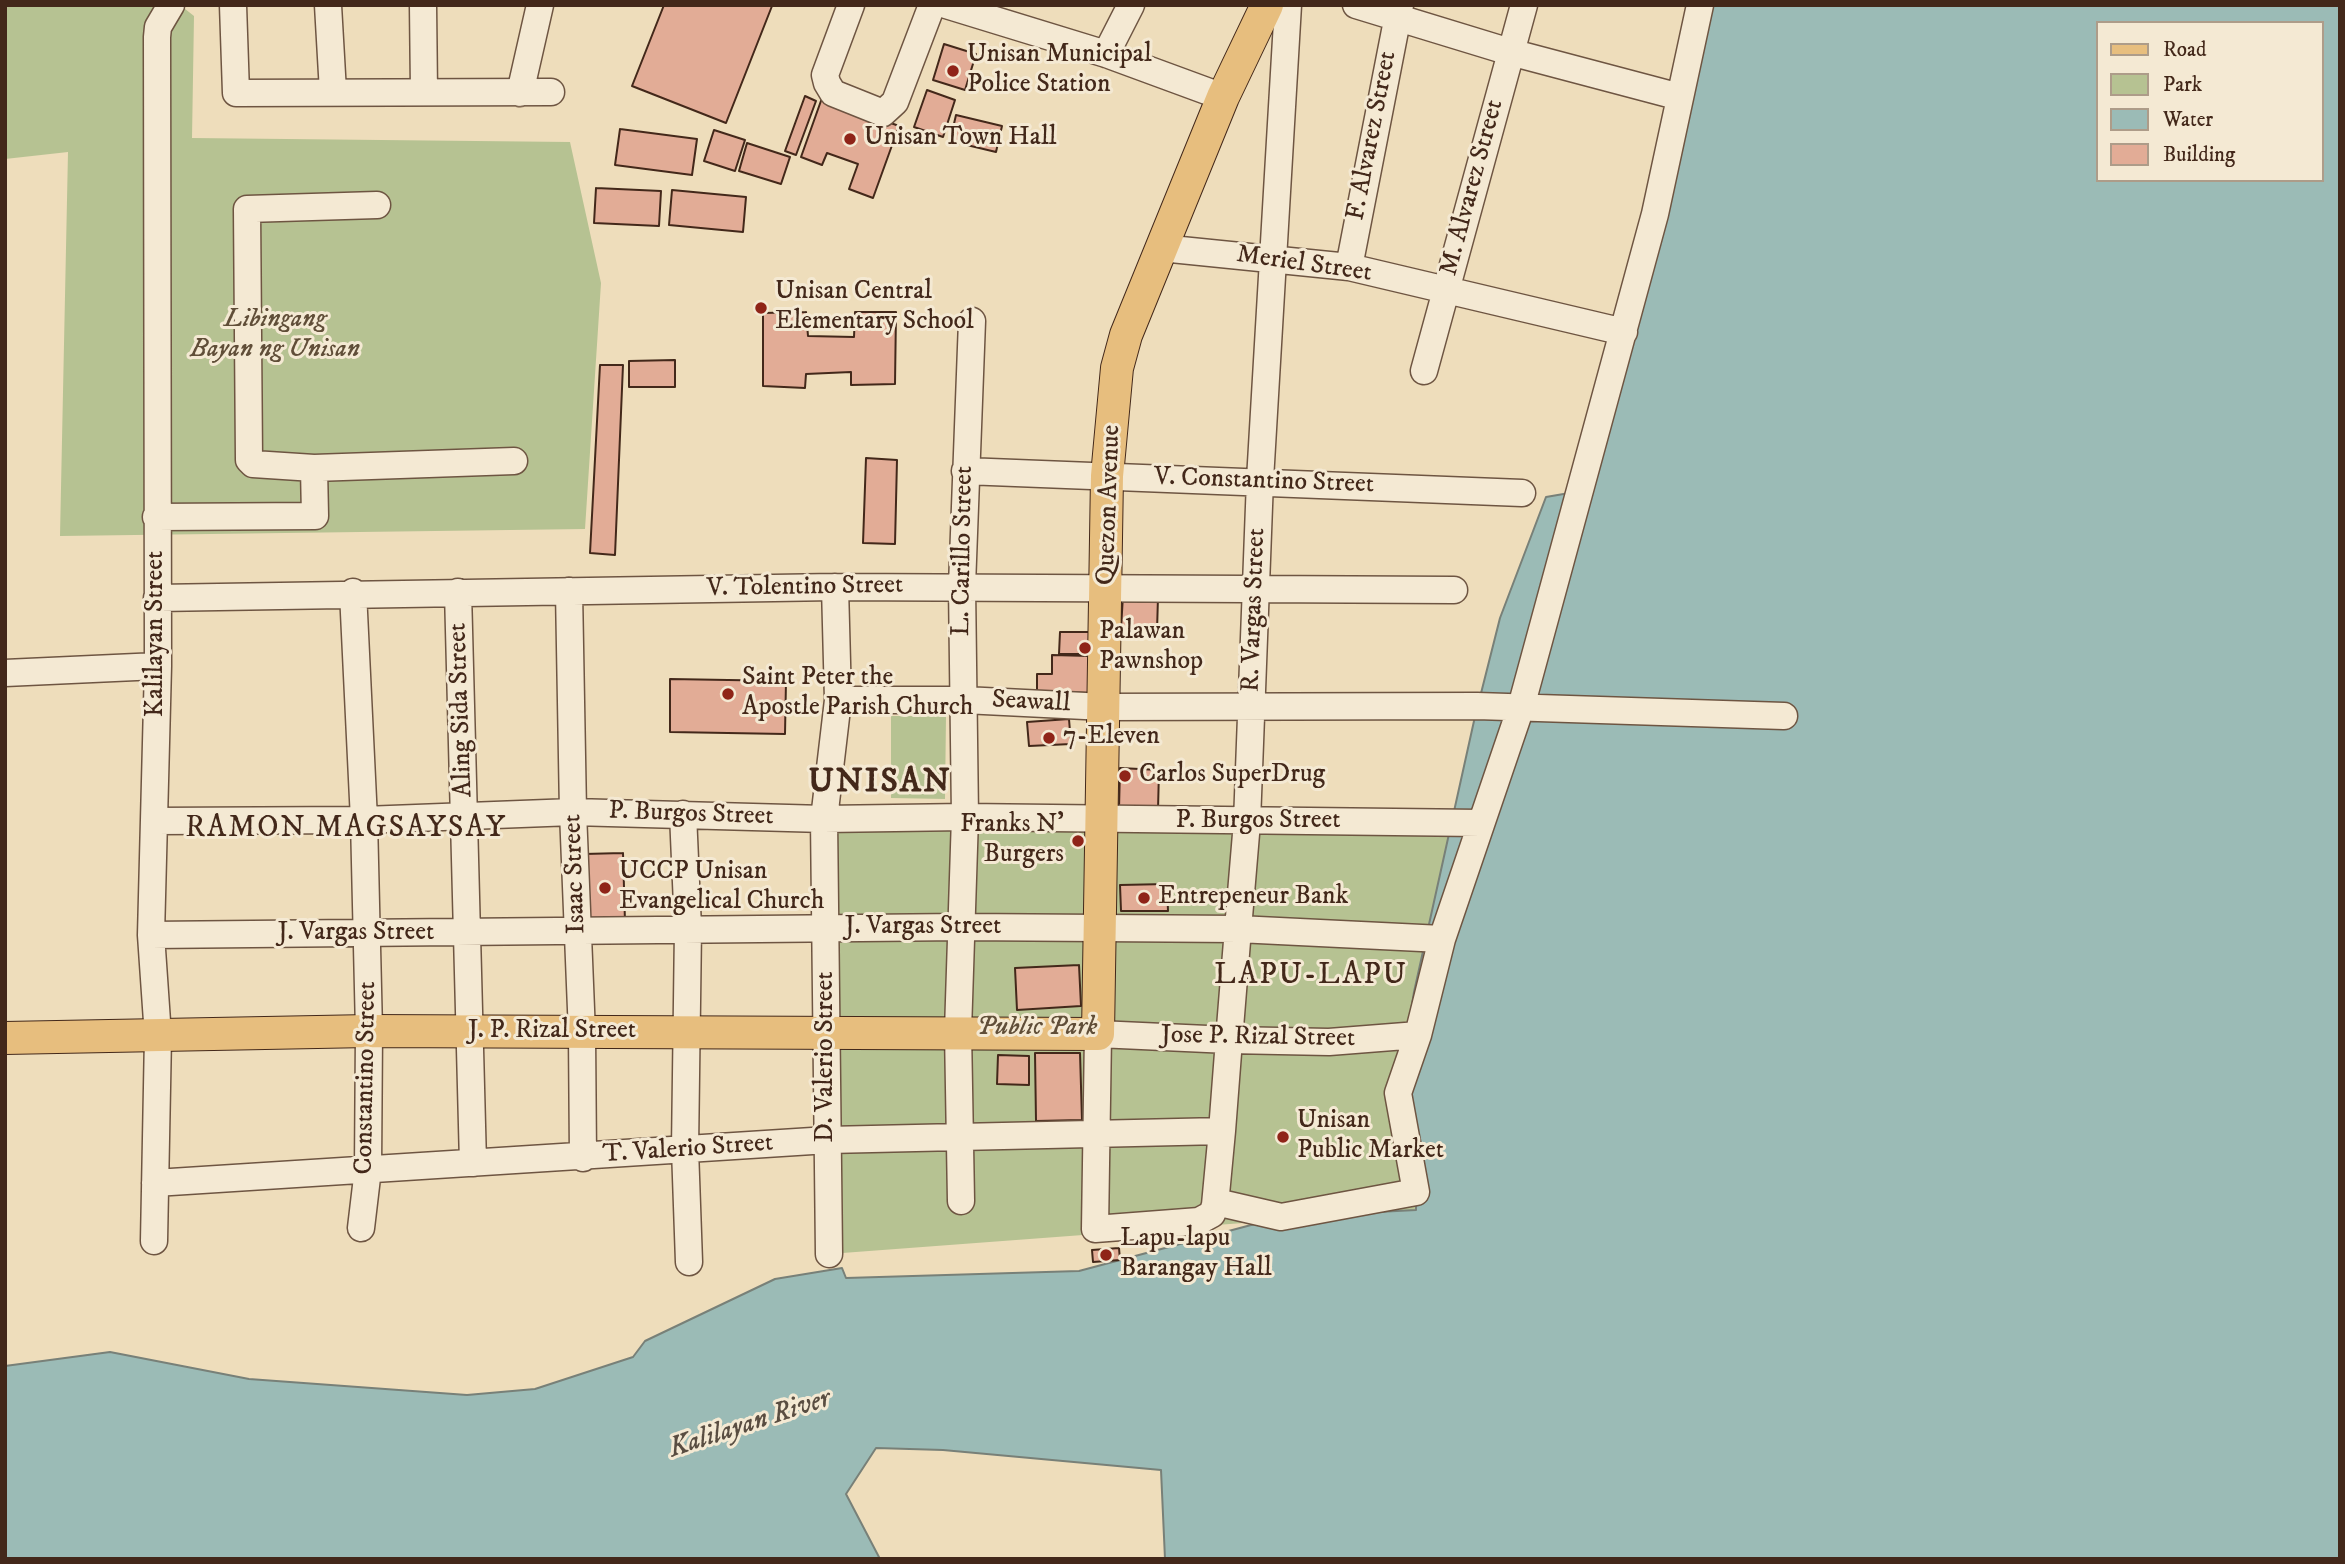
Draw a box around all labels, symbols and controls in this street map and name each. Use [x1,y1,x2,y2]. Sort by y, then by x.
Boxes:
legend [2096,21,2324,182]
text: Road [2163,37,2207,63]
place label: Unisan Municipal Police Station [967,40,1152,102]
street label: F. Alvarez Street [1341,49,1405,223]
marker: Unisan Municipal Police Station [945,63,961,79]
text: Park [2163,72,2202,98]
street label: M. Alvarez Street [1435,97,1511,279]
text: Water [2163,107,2213,133]
place label: Unisan Town Hall [864,123,1056,155]
marker: Unisan Town Hall [842,131,858,147]
text: Building [2163,142,2235,168]
street label: Meriel Street [1234,240,1374,290]
place label: Unisan Central Elementary School [775,277,974,338]
marker: Unisan Central Elementary School [753,300,769,316]
park label: Libingang Bayan ng Unisan [190,305,360,366]
street label: Quezon Avenue [1092,424,1128,586]
street label: V. Constantino Street [1153,463,1375,501]
street label: L. Carillo Street [947,466,981,636]
street label: R. Vargas Street [1237,527,1273,693]
street label: Kalilayan Street [141,551,173,717]
street label: V. Tolentino Street [706,571,904,605]
place label: Palawan Pawnshop [1099,617,1203,678]
street label: Aling Sida Street [443,622,481,798]
marker: Palawan Pawnshop [1077,640,1093,656]
place label: Saint Peter the Apostle Parish Church [742,663,973,724]
street label: Seawall [991,685,1071,721]
marker: Saint Peter the Apostle Parish Church [720,686,736,702]
place label: 7-Eleven [1063,722,1160,754]
marker: 7-Eleven [1041,730,1057,746]
place label: Carlos SuperDrug [1139,760,1325,792]
district label: UNISAN [809,764,951,804]
marker: Carlos SuperDrug [1117,768,1133,784]
street label: P. Burgos Street [608,797,774,833]
street label: P. Burgos Street [1175,806,1341,838]
place label: Franks N' Burgers [960,810,1064,872]
district label: RAMON MAGSAYSAY [187,812,505,848]
street label: Isaac Street [558,814,594,934]
marker: Franks N' Burgers [1070,833,1086,849]
place label: UCCP Unisan Evangelical Church [619,857,824,918]
marker: UCCP Unisan Evangelical Church [597,880,613,896]
place label: Entrepeneur Bank [1158,882,1348,914]
marker: Entrepeneur Bank [1136,890,1152,906]
street label: J. Vargas Street [845,912,1001,944]
street label: J. Vargas Street [278,918,434,950]
district label: LAPU-LAPU [1215,959,1407,995]
street label: D. Valerio Street [811,971,843,1143]
street label: Constantino Street [350,981,384,1175]
park label: Public Park [977,1013,1097,1045]
street label: J. P. Rizal Street [468,1016,636,1048]
street label: Jose P. Rizal Street [1161,1021,1355,1055]
place label: Unisan Public Market [1297,1106,1444,1168]
street label: T. Valerio Street [602,1128,774,1172]
marker: Unisan Public Market [1275,1129,1291,1145]
place label: Lapu-lapu Barangay Hall [1120,1224,1272,1286]
marker: Lapu-lapu Barangay Hall [1098,1247,1114,1263]
water label: Kalilayan River [665,1383,835,1467]

